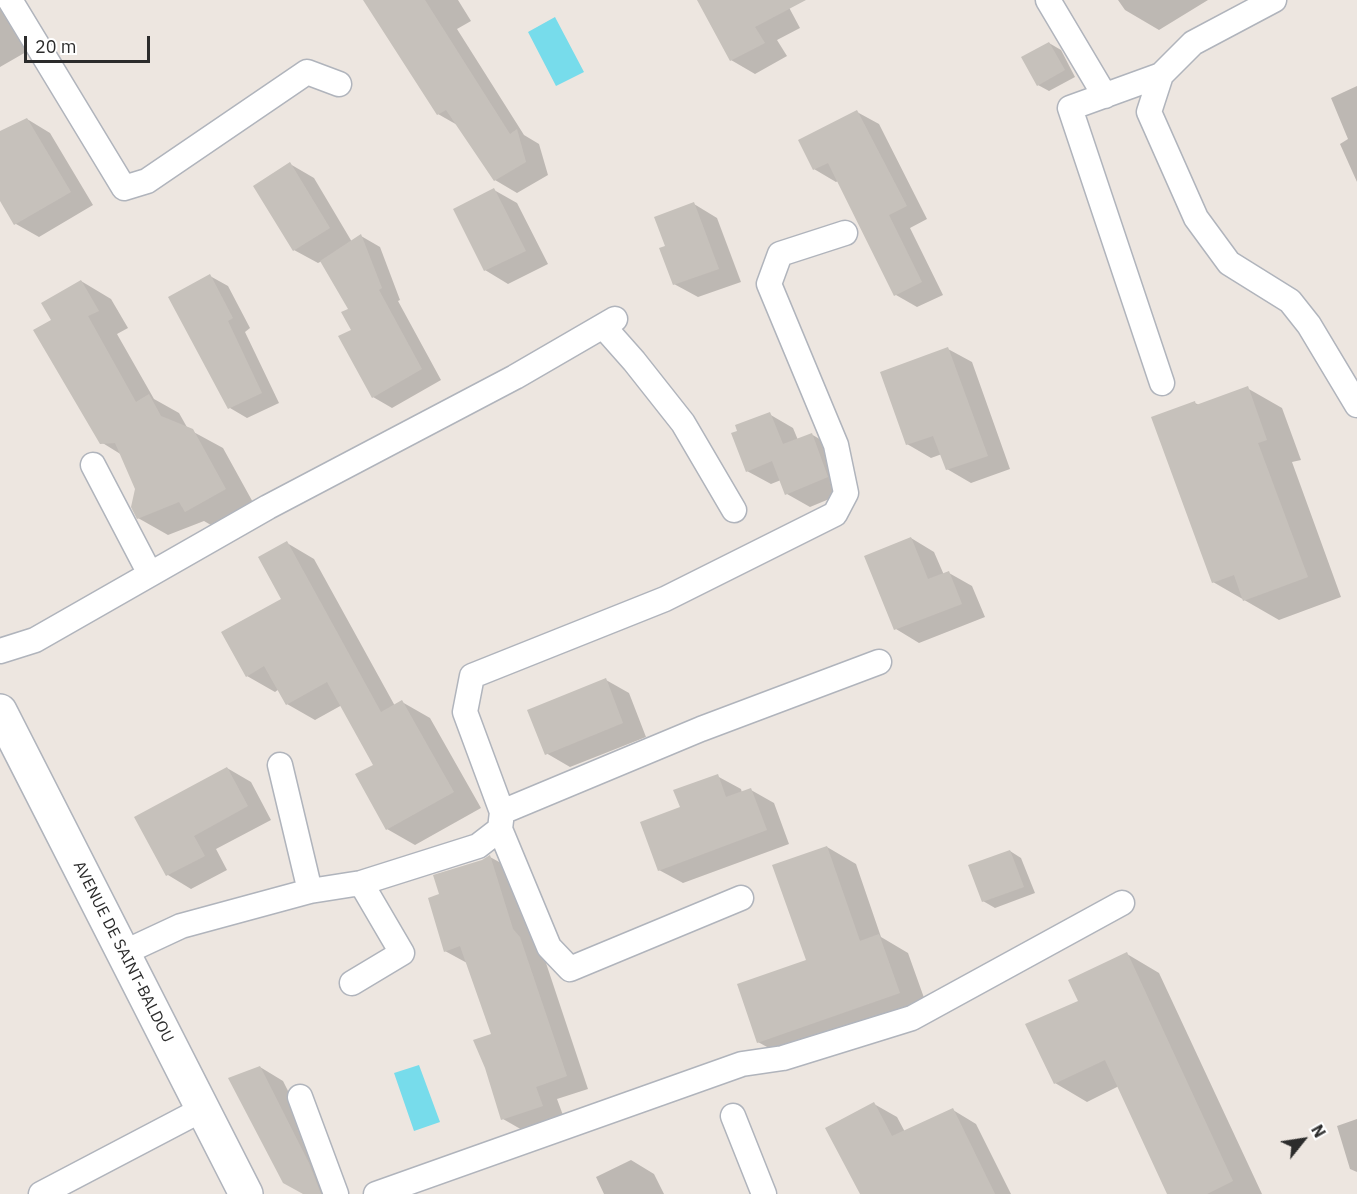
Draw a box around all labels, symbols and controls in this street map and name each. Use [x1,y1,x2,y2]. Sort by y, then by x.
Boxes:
scale bar [27,24,153,62]
text: 20 m [35,35,77,58]
street label: AVENUE DE SAINT-BALDOU [69,858,177,1046]
north arrow [1273,1110,1333,1170]
text: N [1307,1121,1330,1141]

